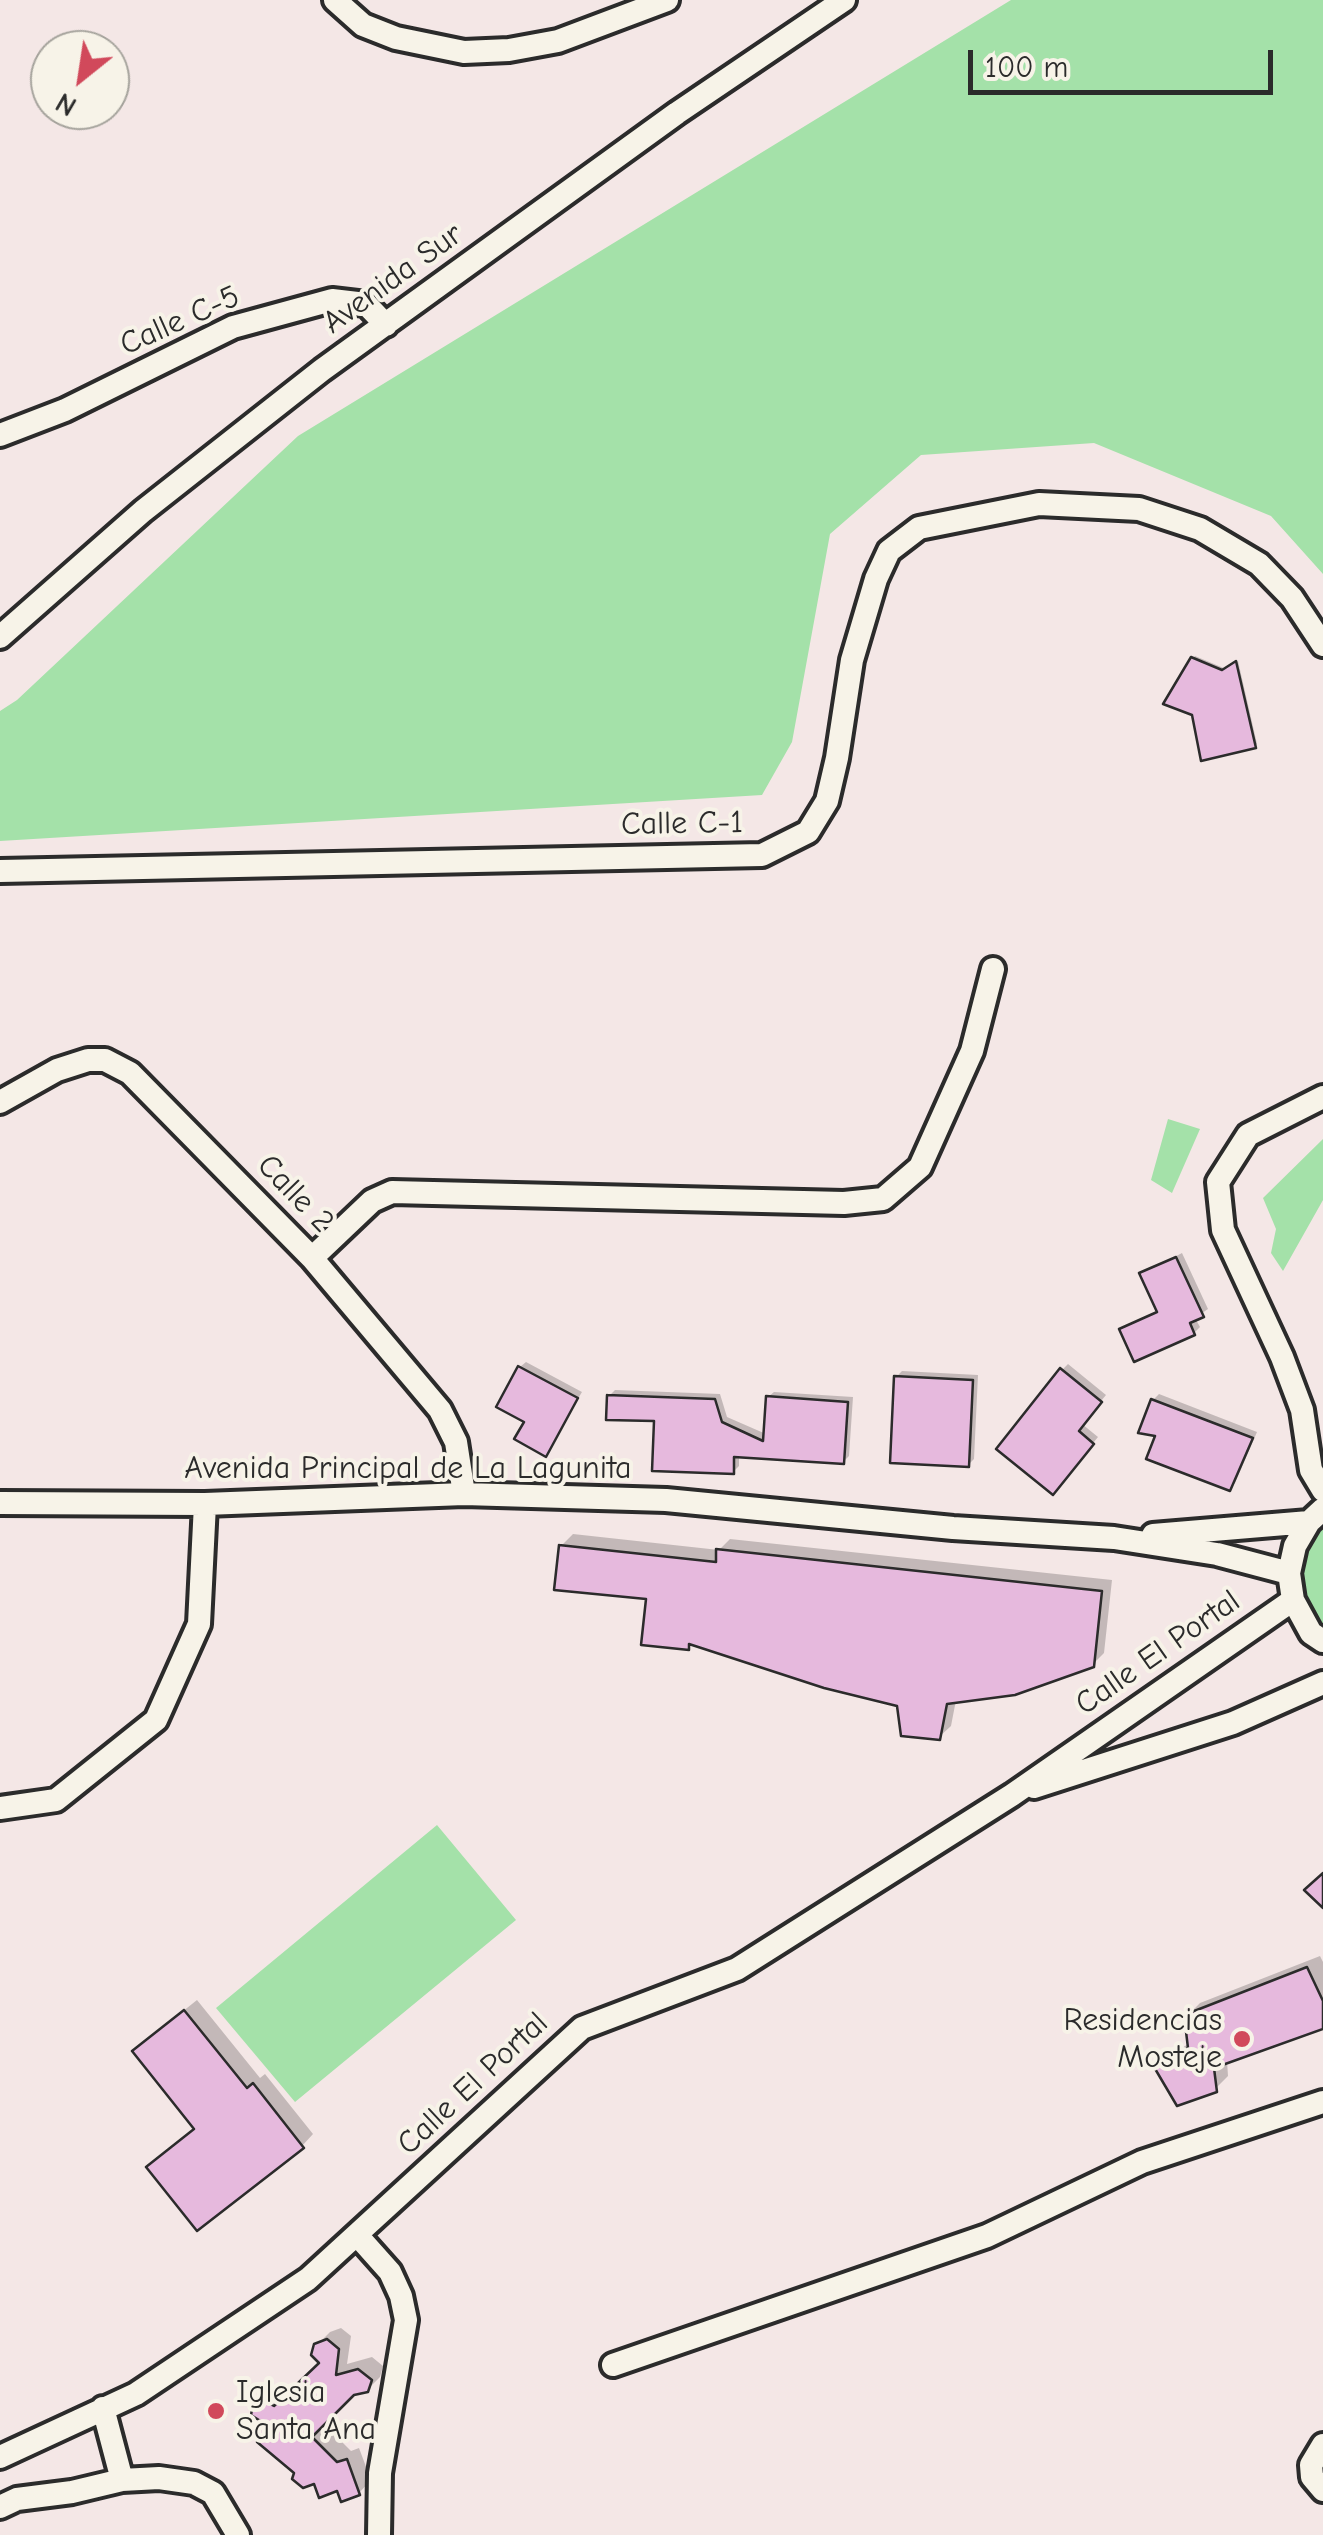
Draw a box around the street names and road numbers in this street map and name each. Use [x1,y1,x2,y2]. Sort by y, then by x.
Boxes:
street label: Avenida Sur [316,216,470,342]
street label: Calle C-5 [114,278,246,364]
street label: Calle C-1 [621,804,743,844]
street label: Calle 2 [249,1147,341,1241]
street label: Avenida Principal de La Lagunita [184,1450,632,1488]
street label: Calle El Portal [1068,1582,1248,1724]
street label: Calle El Portal [390,2005,556,2163]

